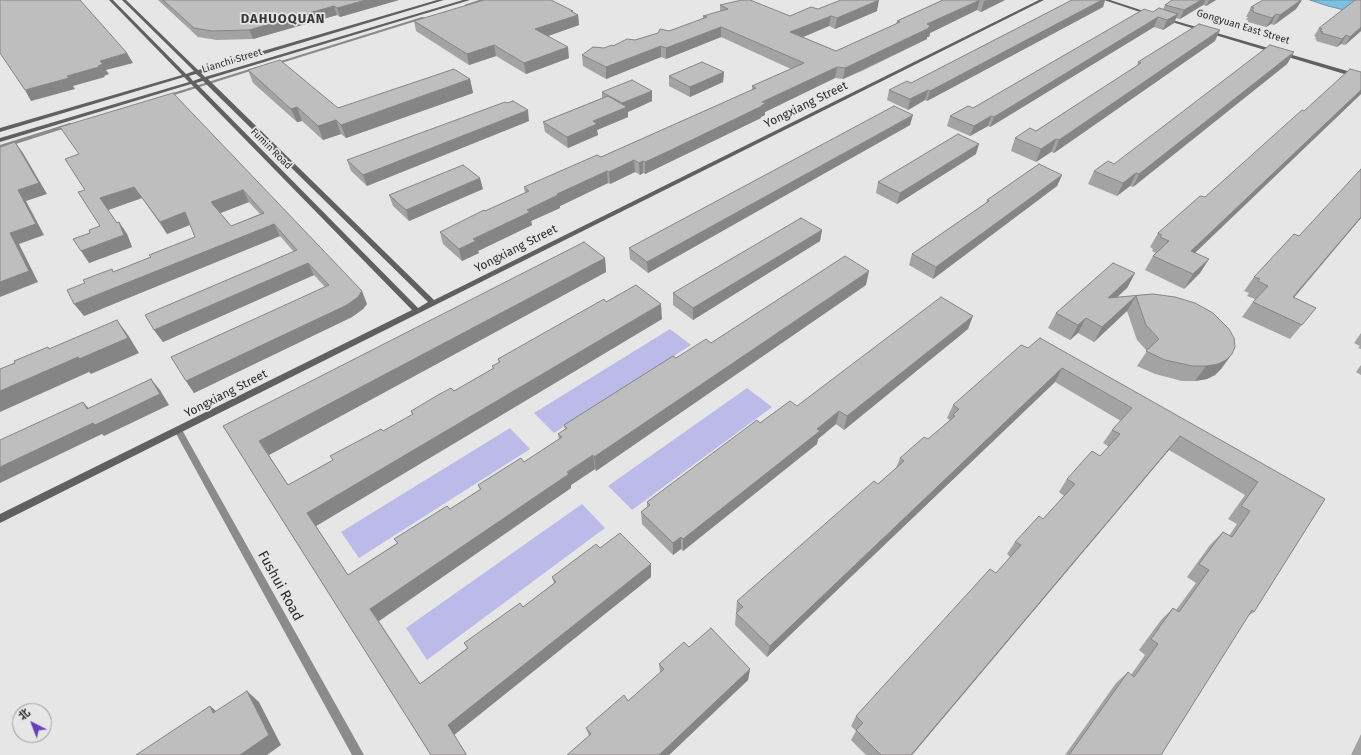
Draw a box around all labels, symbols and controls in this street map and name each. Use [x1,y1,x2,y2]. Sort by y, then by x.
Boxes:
street label: Gongyuan East Street [1195,7,1291,47]
district label: DAHUOQUAN [241,11,325,27]
street label: Lianchi Street [200,46,264,76]
street label: Yongxiang Street [762,79,850,131]
street label: Fumin Road [248,126,294,172]
street label: Yongxiang Street [472,222,560,276]
street label: Yongxiang Street [182,367,270,421]
street label: Fushui Road [254,548,306,624]
north arrow [12,703,52,743]
text: 北 [16,706,33,723]

